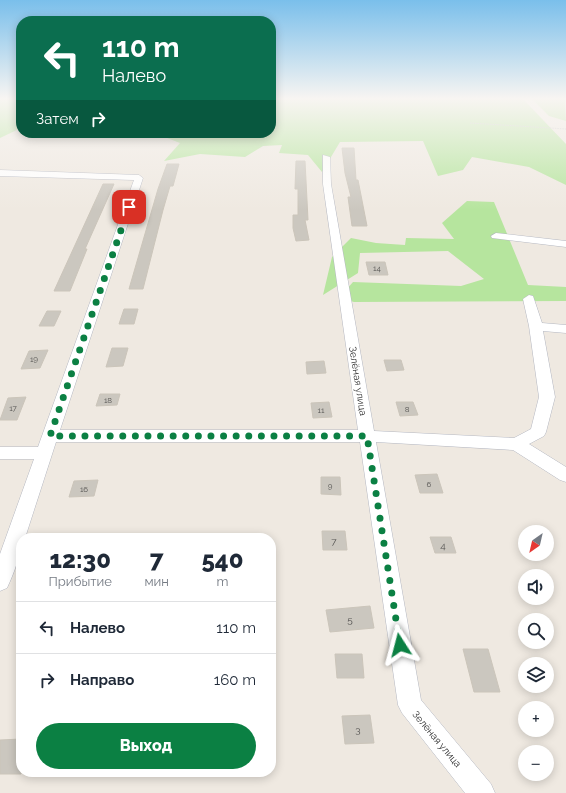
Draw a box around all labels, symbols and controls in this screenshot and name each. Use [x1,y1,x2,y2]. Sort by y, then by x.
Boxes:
text: 110 m [102,31,180,64]
icon: left [36,32,88,84]
text: Налево [102,65,166,86]
icon: right [87,108,109,130]
text: Затем [36,110,79,128]
pin [112,190,146,224]
icon: arrive [118,196,140,218]
house number: 14 [373,263,382,273]
street label: Зелёная улица [347,346,369,416]
house number: 19 [30,354,38,364]
house number: 18 [104,395,112,405]
house number: 17 [9,403,18,413]
house number: 8 [405,404,410,414]
house number: 11 [318,405,325,415]
house number: 6 [427,479,432,489]
house number: 9 [328,481,333,491]
house number: 16 [80,484,88,494]
north arrow [518,525,554,561]
map controls [518,525,554,781]
house number: 7 [331,536,337,547]
house number: 4 [440,540,446,551]
text: 12:30 [50,545,111,574]
text: 7 [150,545,164,574]
text: 540 [201,545,243,574]
button: sound [518,569,554,605]
text: Прибытие [49,574,112,589]
text: мин [144,574,169,589]
text: m [216,574,228,589]
button: search [518,613,554,649]
house number: 5 [347,614,353,625]
icon: left [36,617,58,639]
text: Налево [70,619,125,637]
text: 110 m [216,619,256,637]
position arrow [379,624,421,666]
button: layers [518,657,554,693]
icon: right [36,669,58,691]
text: Направо [70,671,134,689]
text: 160 m [214,671,256,689]
button: + [518,701,554,737]
street label: Зелёная улица [410,709,464,769]
button: Выход [36,723,256,769]
house number: 3 [355,724,361,735]
button: − [518,745,554,781]

